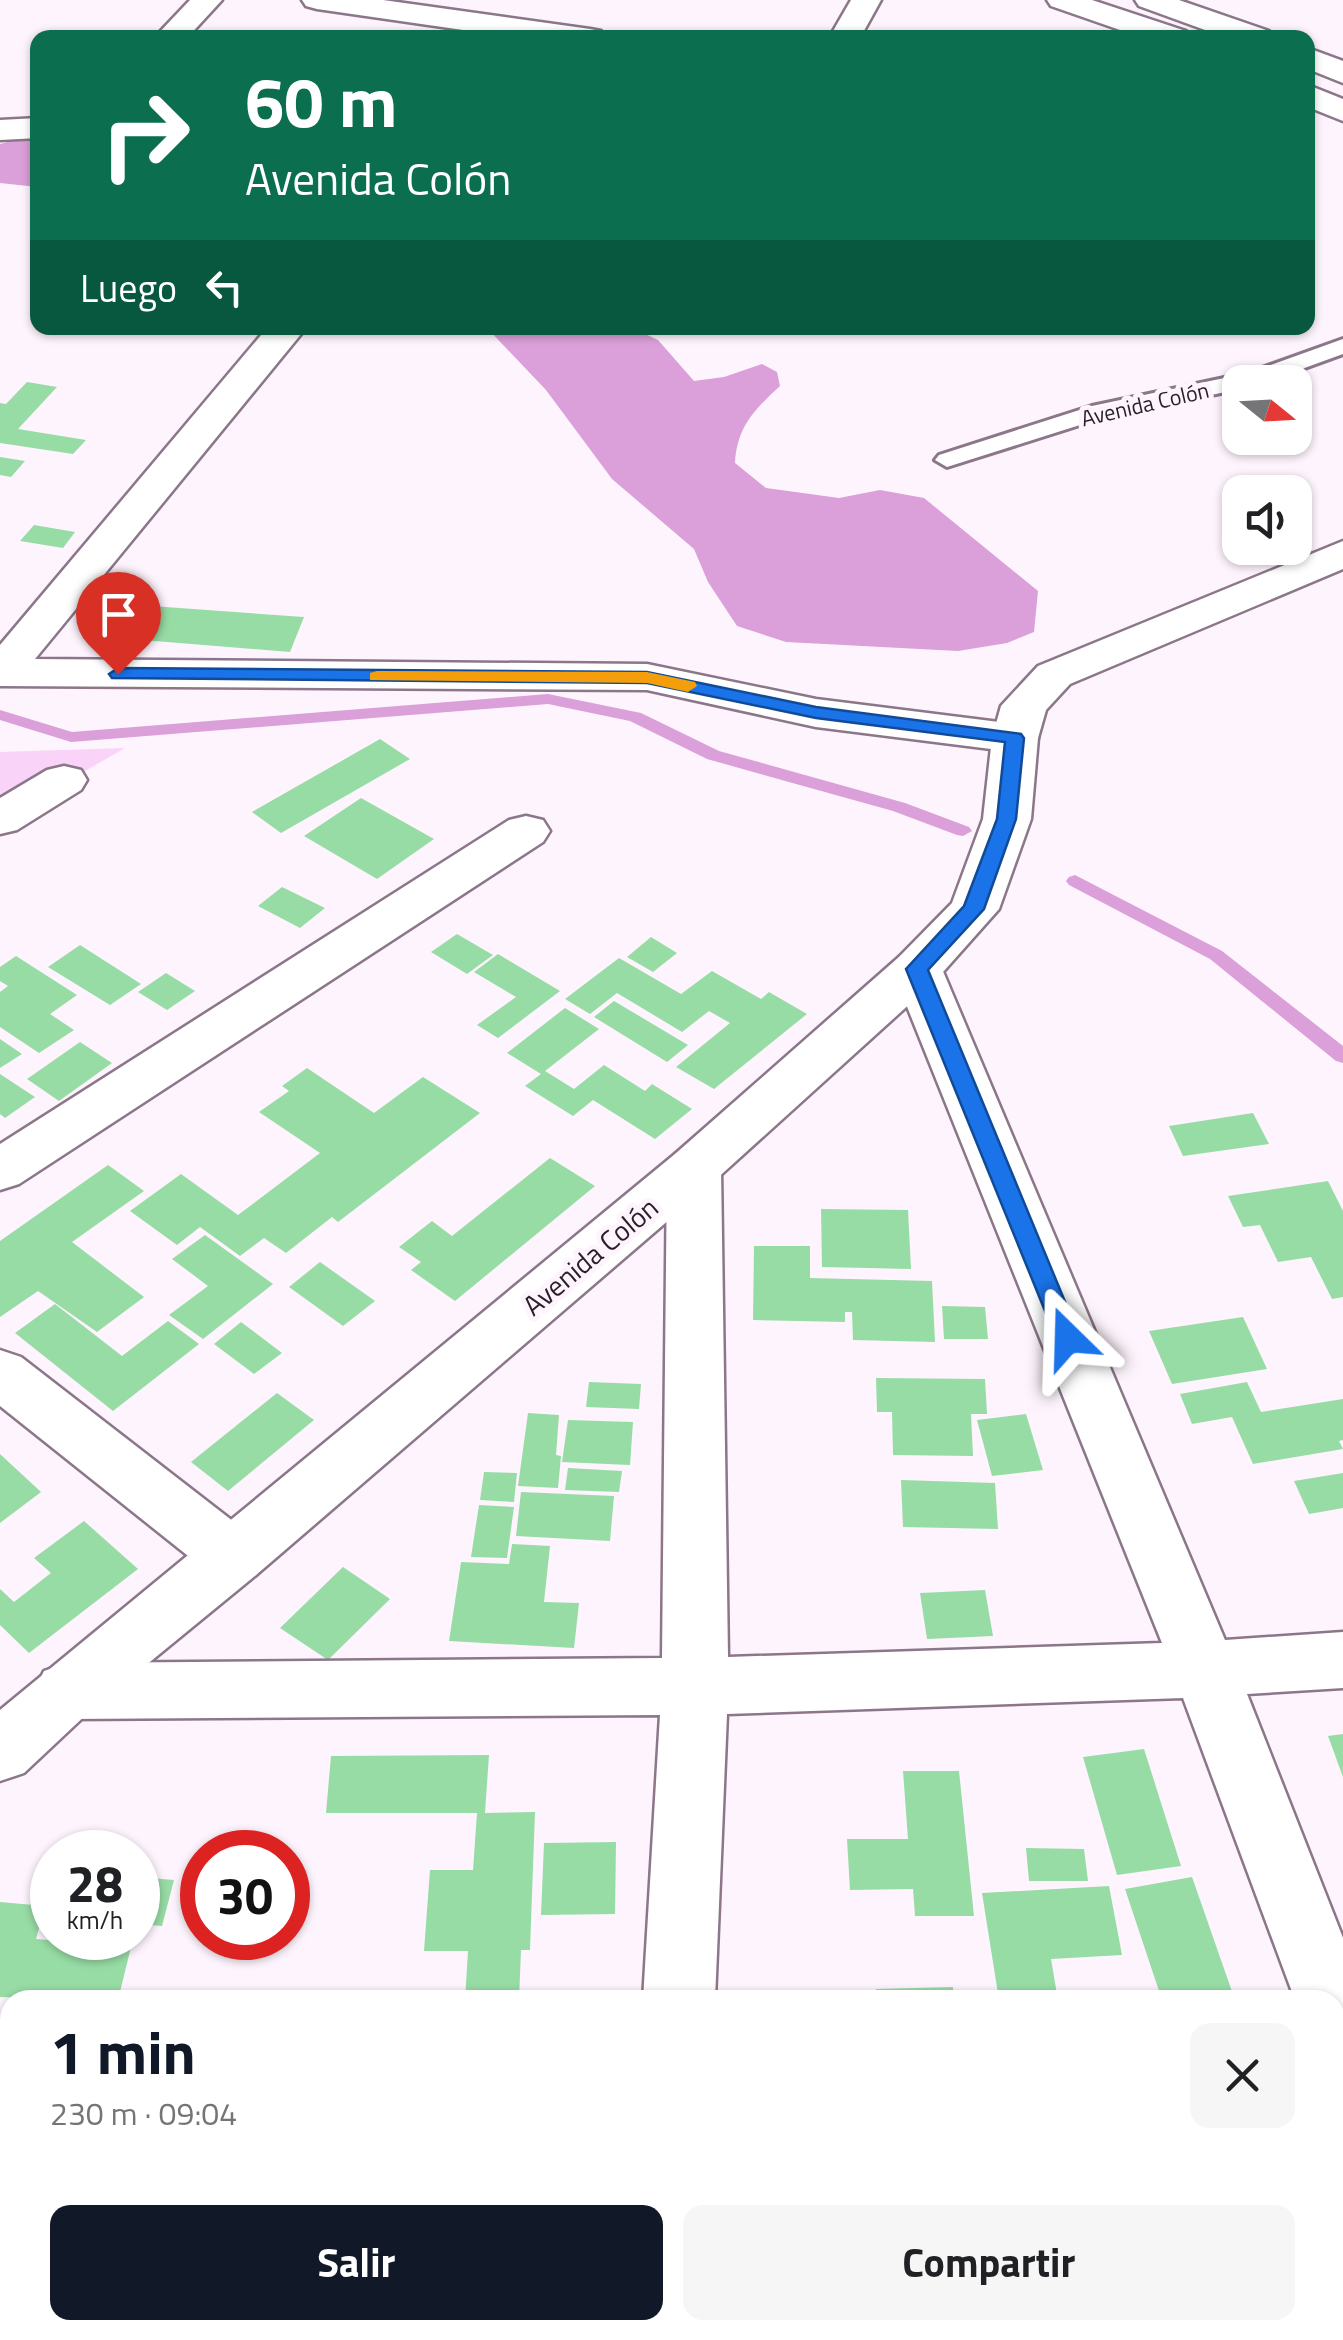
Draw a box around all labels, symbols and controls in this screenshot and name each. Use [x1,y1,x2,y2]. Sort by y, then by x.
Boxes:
text: 60 m [245,48,398,154]
icon: right [80,70,210,200]
text: Avenida Colón [245,144,511,212]
text: Luego [80,259,177,317]
icon: left [197,260,252,315]
north arrow [1222,365,1312,455]
map controls [1222,365,1312,565]
street label: Avenida Colón [1078,373,1212,435]
button: sound [1222,475,1312,565]
pin [76,572,161,675]
icon: arrive [91,587,146,642]
street label: Avenida Colón [513,1186,667,1326]
position arrow [1016,1286,1120,1390]
speed limit sign: 30 [180,1830,310,1960]
text: 28 [67,1845,123,1921]
text: km/h [67,1901,123,1939]
text: 1 min [50,2006,196,2097]
button: close [1190,2023,1295,2128]
text: 230 m · 09:04 [50,2089,237,2137]
button: Salir [50,2205,663,2320]
button: Compartir [683,2205,1295,2320]

